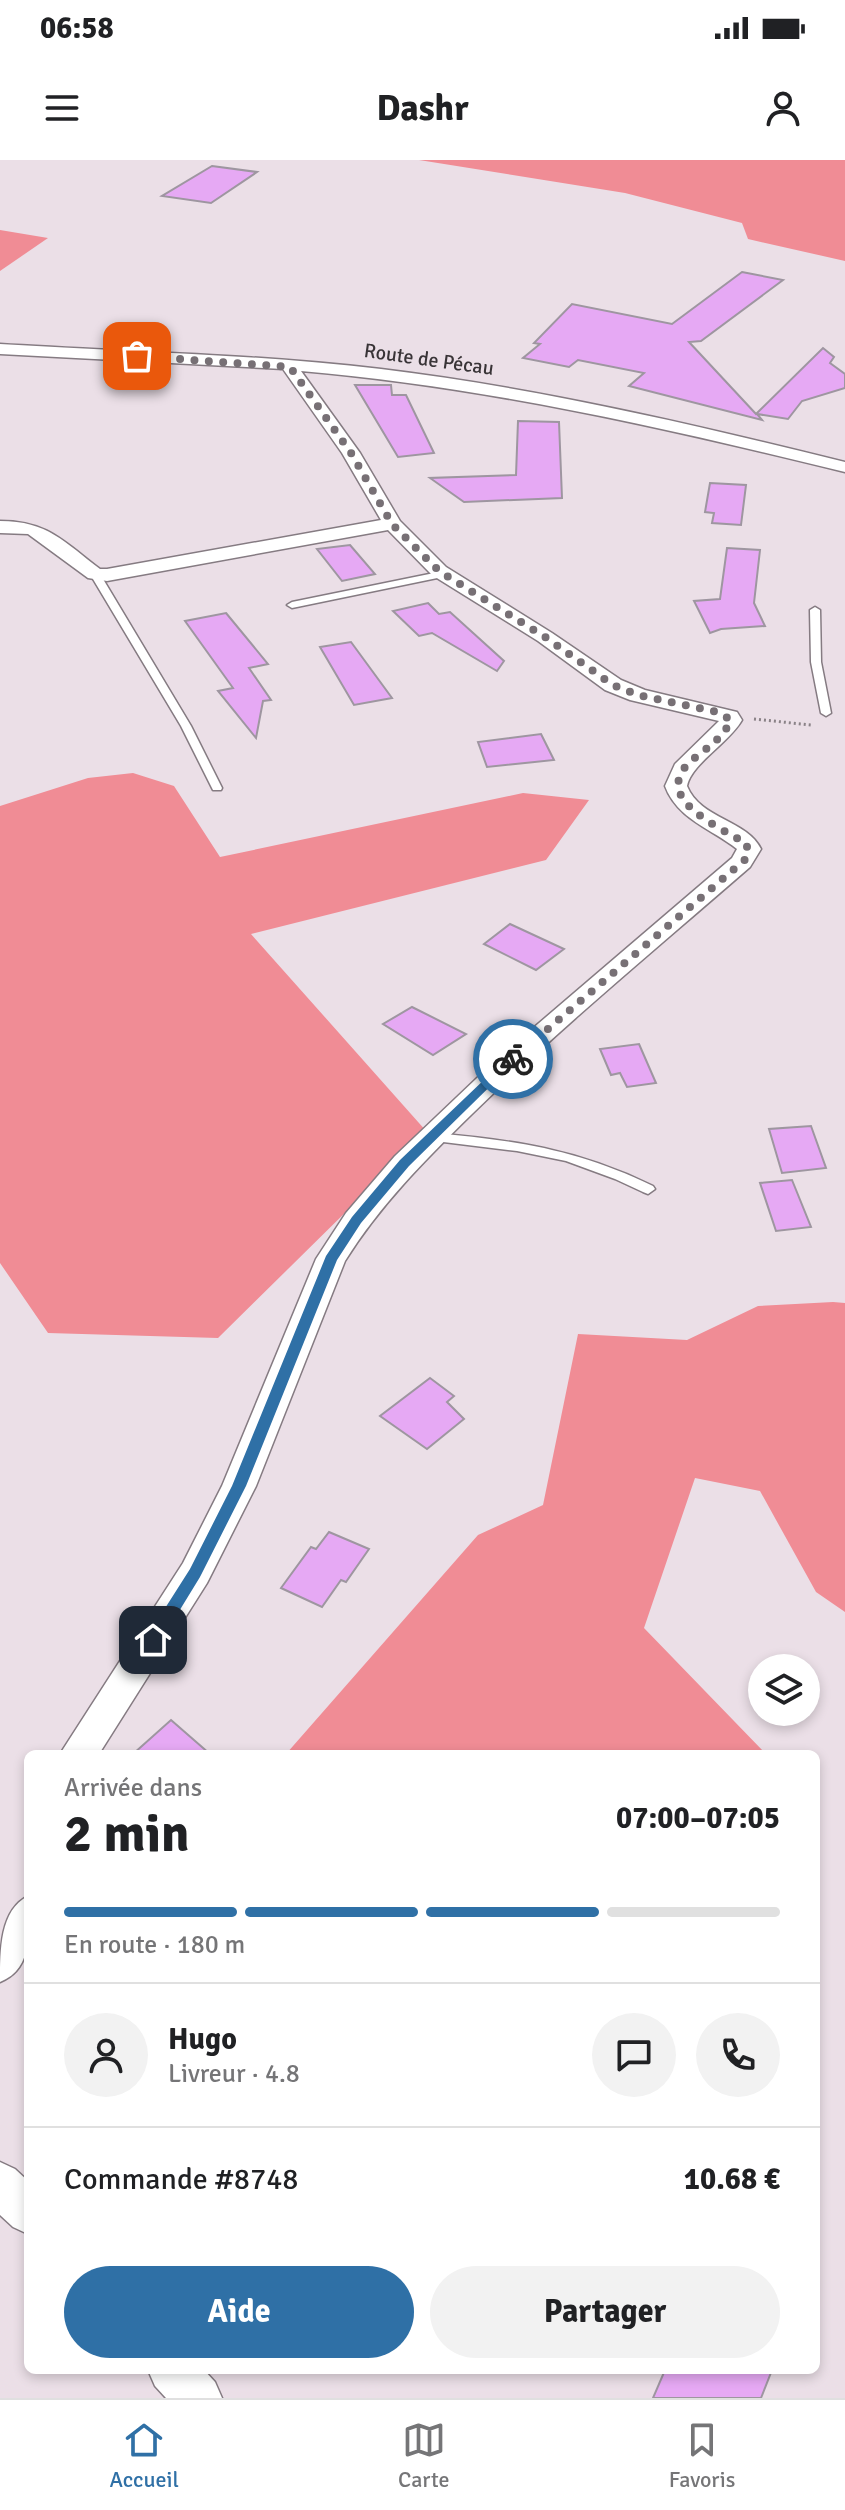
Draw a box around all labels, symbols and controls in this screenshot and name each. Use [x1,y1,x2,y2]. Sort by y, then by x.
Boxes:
text: 06:58 [40,10,114,47]
icon: menu [40,86,84,130]
text: Dashr [377,86,468,131]
icon: person [761,86,805,130]
pin [103,322,171,390]
icon: bag [115,334,159,378]
street label: Route de Pécau [363,338,495,381]
courier [473,1019,553,1099]
icon: bike [491,1037,535,1081]
pin [119,1606,187,1674]
icon: home [131,1618,175,1662]
map controls [748,1654,820,1726]
button: layers [748,1654,820,1726]
text: Arrivée dans [64,1772,202,1804]
text: 07:00–07:05 [616,1800,780,1837]
text: 2 min [64,1802,190,1866]
text: En route · 180 m [64,1929,245,1961]
button: person [64,2013,148,2097]
button: chat [592,2013,676,2097]
button: phone [696,2013,780,2097]
text: Hugo [168,2021,237,2058]
text: Livreur · 4.8 [168,2058,300,2090]
text: Commande #8748 [64,2161,299,2198]
text: 10.68 € [684,2161,780,2198]
button: Aide [64,2266,414,2358]
button: Partager [430,2266,780,2358]
tab: Accueil [110,2418,179,2493]
tab: Carte [398,2418,449,2493]
tab: Favoris [669,2418,735,2493]

